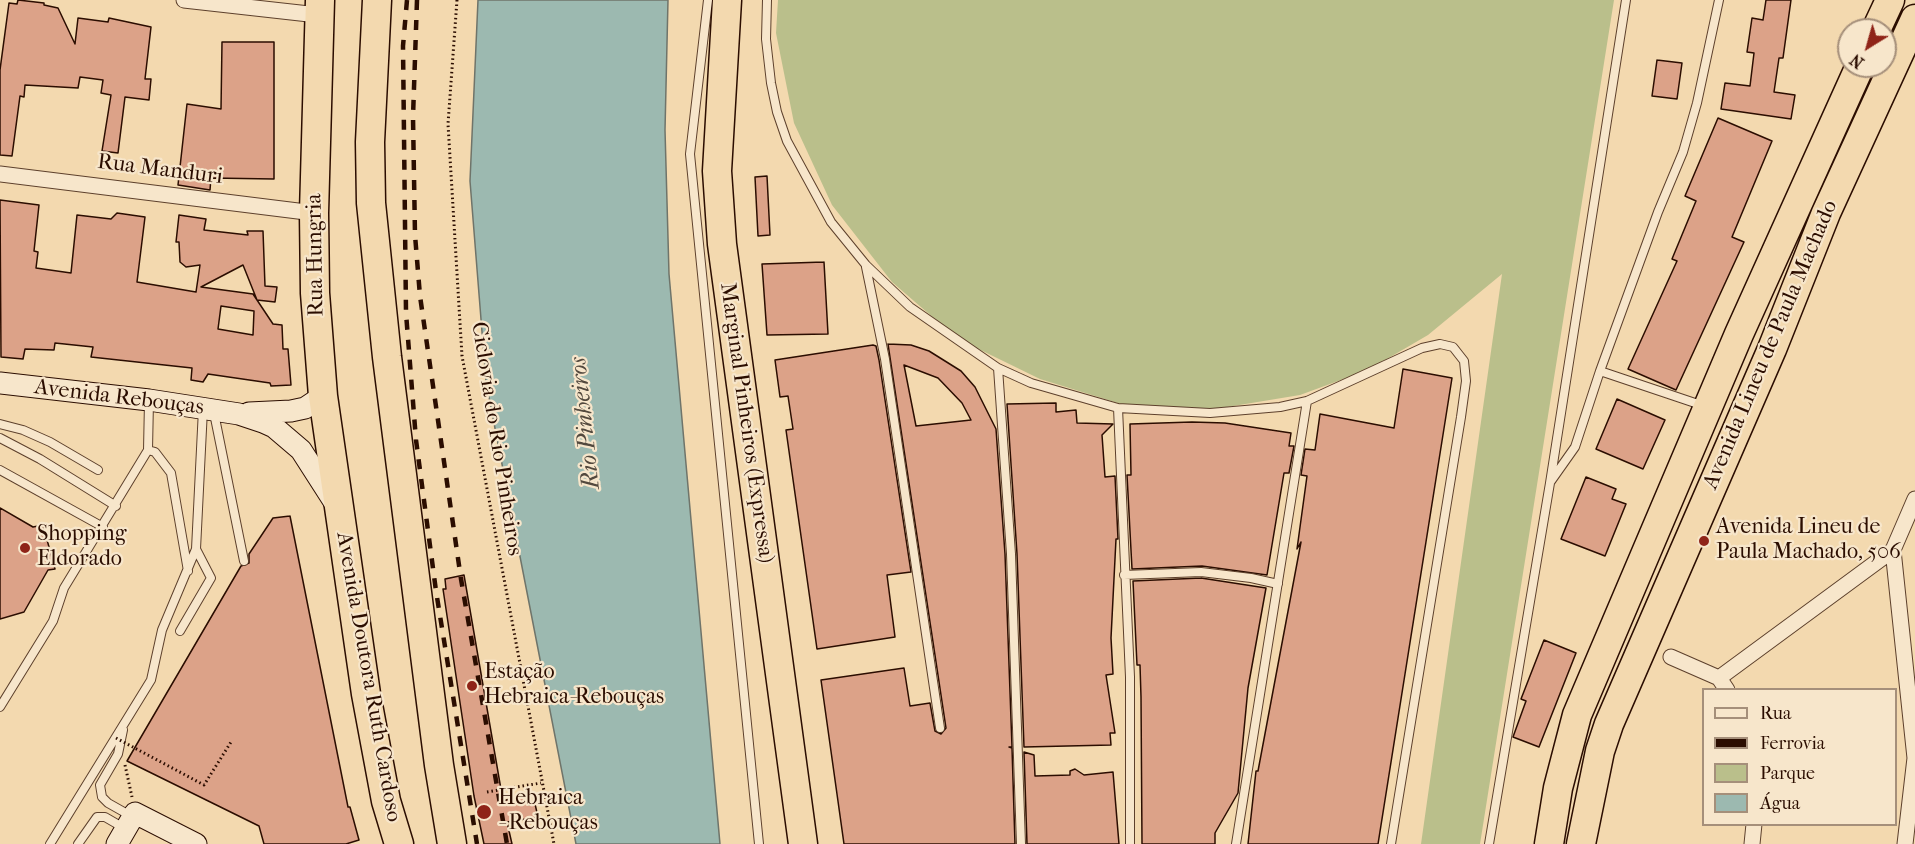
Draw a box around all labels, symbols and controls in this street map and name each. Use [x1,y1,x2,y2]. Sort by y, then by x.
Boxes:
north arrow [1837,18,1897,78]
text: N [1847,50,1868,72]
street label: Rua Manduri [96,149,224,191]
street label: Rua Hungria [302,193,330,317]
street label: Avenida Lineu de Paula Machado [1698,197,1844,493]
street label: Marginal Pinheiros (Expressa) [713,281,779,565]
street label: Ciclovia do Rio Pinheiros [464,320,528,558]
water label: Rio Pinheiros [565,356,607,490]
street label: Avenida Rebouças [33,375,205,421]
place label: Avenida Lineu de Paula Machado, 506 [1716,515,1901,566]
place label: Shopping Eldorado [37,522,127,574]
street label: Avenida Doutora Ruth Cardoso [329,530,407,824]
marker: Avenida Lineu de Paula Machado, 506 [1697,534,1711,548]
marker: Shopping Eldorado [18,541,32,555]
place label: Estação Hebraica-Rebouças [484,660,664,712]
marker: Estação Hebraica-Rebouças [465,679,479,693]
legend [1702,688,1897,826]
text: Rua [1760,703,1791,724]
text: Ferrovia [1760,733,1825,754]
text: Parque [1760,763,1815,784]
place label: Hebraica - Rebouças [498,786,598,837]
text: Água [1760,793,1800,814]
marker: Hebraica - Rebouças [475,803,493,821]

